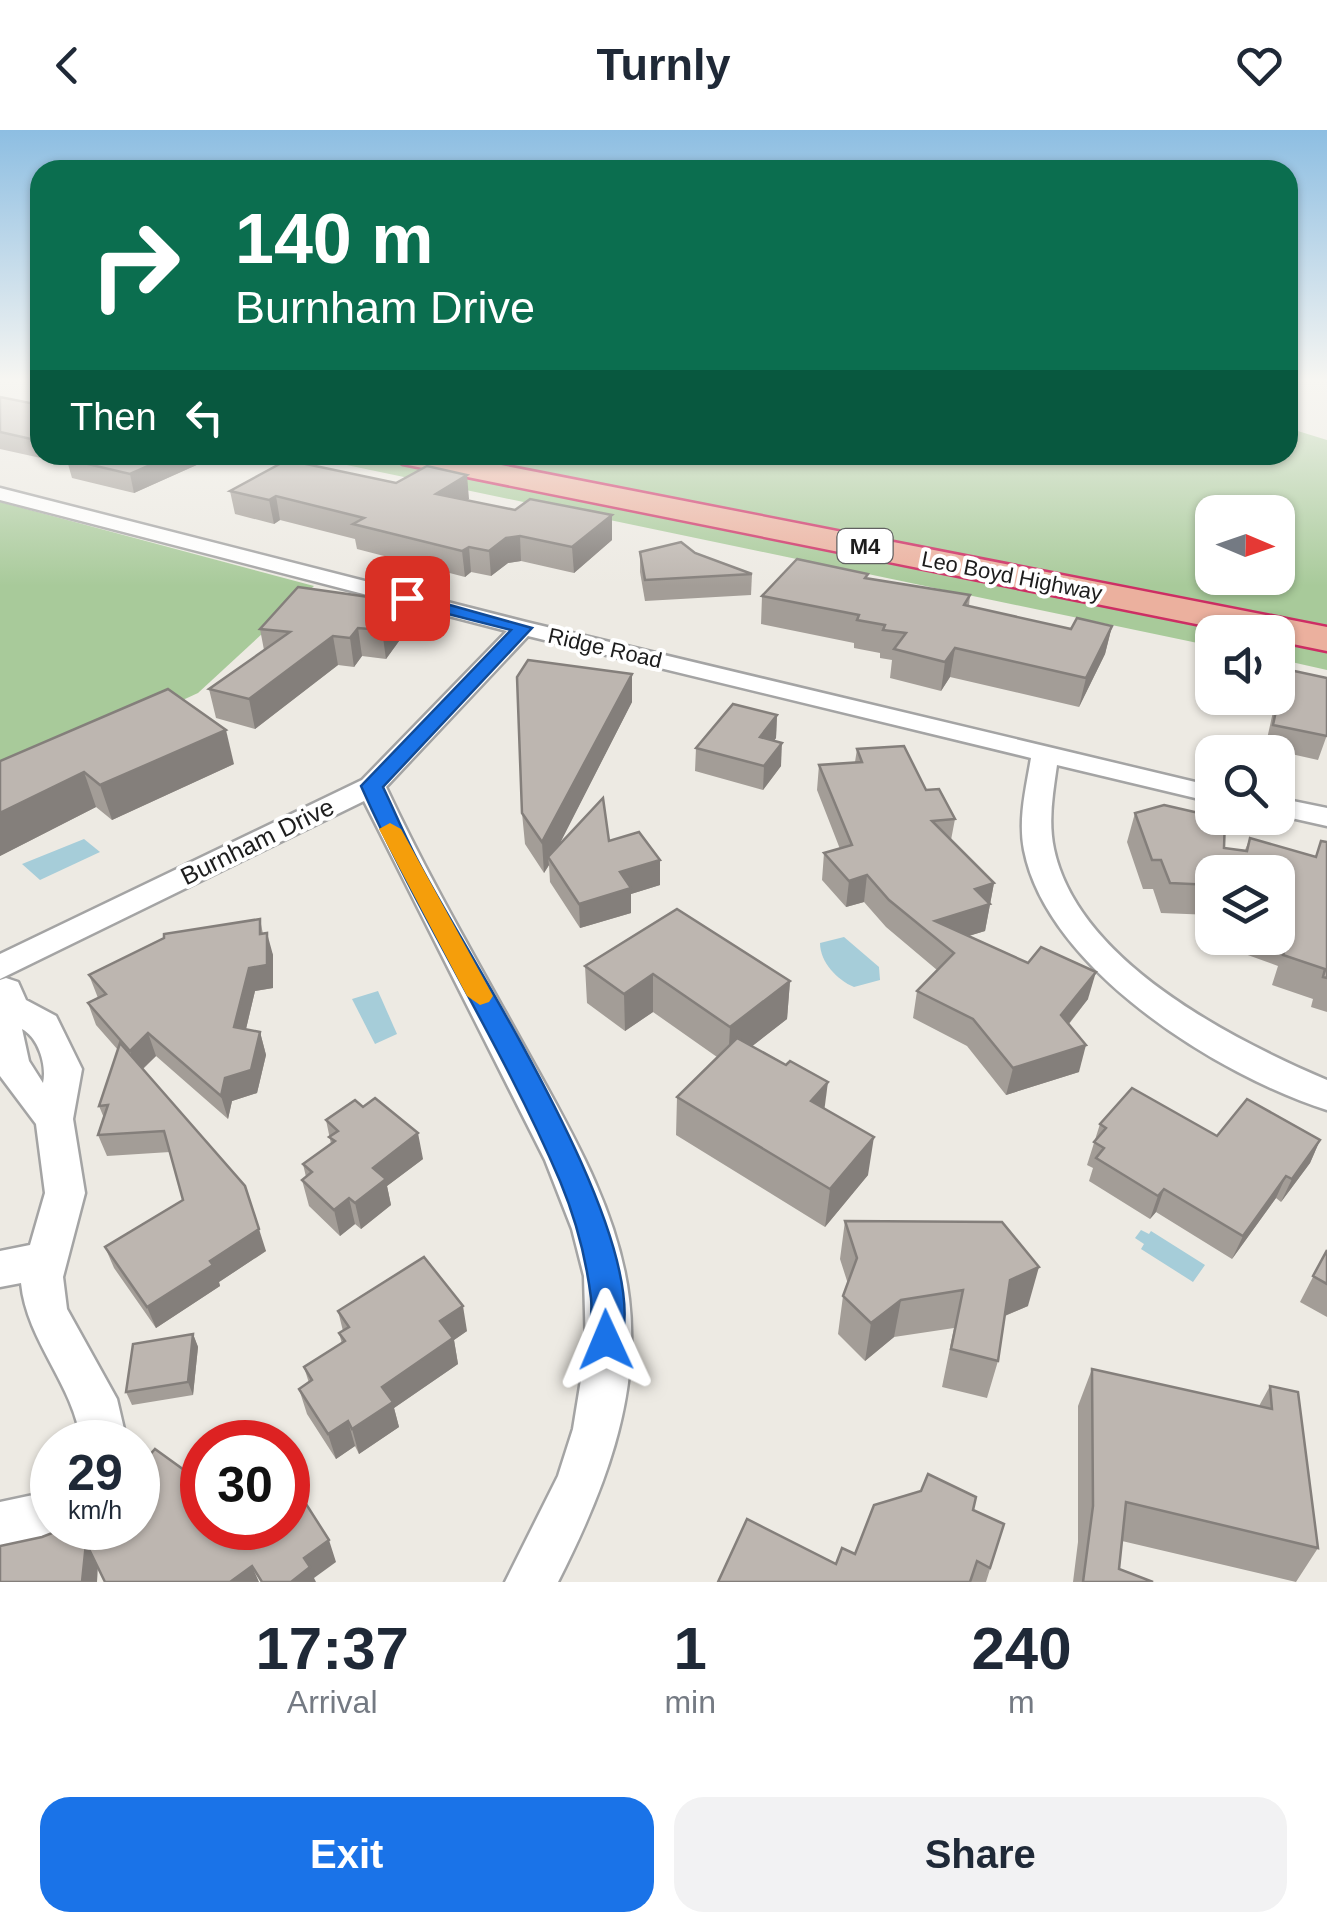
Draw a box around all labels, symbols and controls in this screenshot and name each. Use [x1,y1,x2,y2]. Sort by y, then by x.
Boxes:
icon: back [40,38,95,93]
icon: heart [1232,38,1287,93]
text: Turnly [596,39,731,90]
icon: right [70,200,200,330]
text: 140 m [235,200,433,278]
text: Burnham Drive [235,282,535,333]
icon: left [177,390,232,445]
text: Then [70,396,157,438]
north arrow [1195,495,1295,595]
map controls [1195,495,1295,955]
road number: M4 [838,529,892,563]
street label: Leo Boyd Highway [920,546,1104,606]
pin [365,556,450,641]
icon: arrive [380,571,435,626]
button: sound [1195,615,1295,715]
street label: Ridge Road [546,623,664,673]
button: search [1195,735,1295,835]
street label: Burnham Drive [176,792,338,890]
button: layers [1195,855,1295,955]
position arrow [554,1288,658,1392]
speed limit sign: 30 [180,1420,310,1550]
text: 29 [67,1445,123,1501]
text: km/h [68,1496,122,1524]
text: 17:37 [255,1615,409,1682]
text: 1 [673,1615,707,1682]
text: 240 [971,1615,1072,1682]
text: Arrival [287,1684,378,1720]
text: min [664,1684,716,1720]
text: m [1008,1684,1035,1720]
button: Exit [40,1797,654,1912]
button: Share [674,1797,1287,1912]

